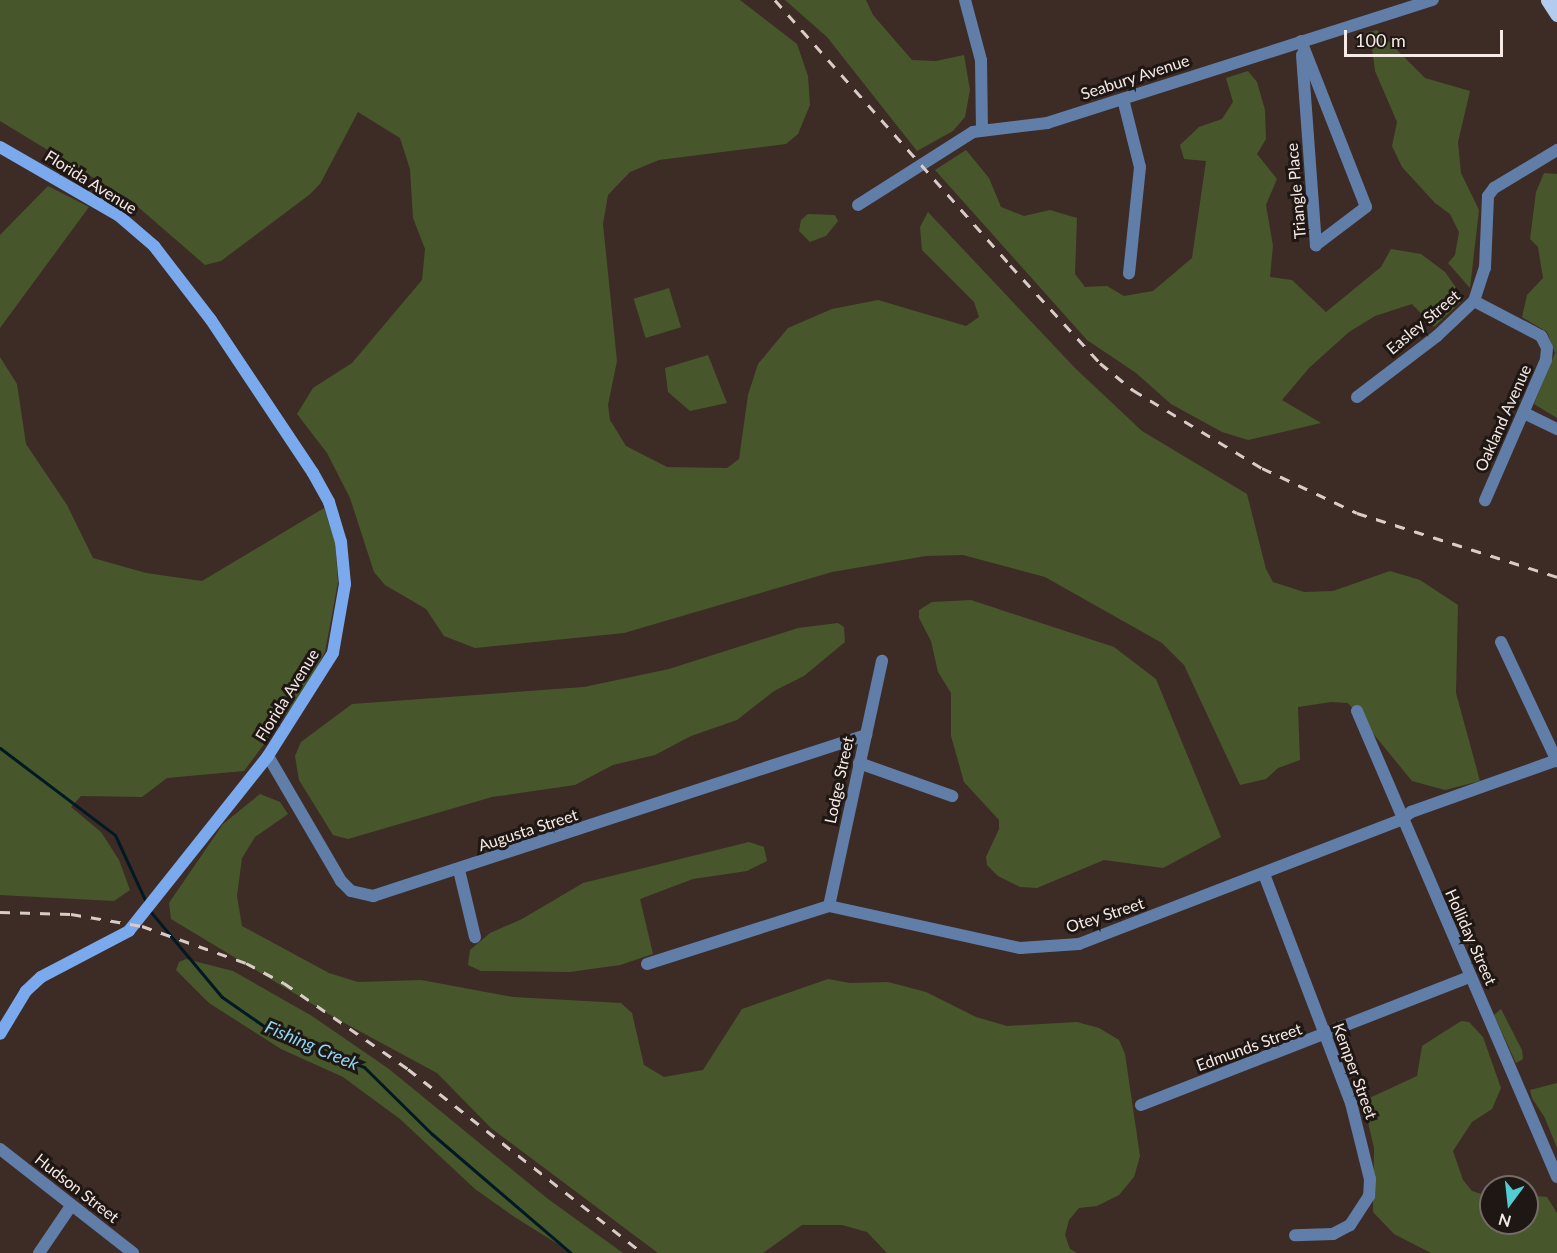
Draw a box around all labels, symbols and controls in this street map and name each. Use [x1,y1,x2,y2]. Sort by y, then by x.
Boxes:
scale bar [1347,18,1506,56]
text: 100 m [1355,29,1406,51]
street label: Seabury Avenue [1078,50,1192,104]
street label: Triangle Place [1282,142,1310,240]
street label: Florida Avenue [41,146,141,218]
street label: Easley Street [1382,286,1464,358]
street label: Oakland Avenue [1471,361,1535,475]
street label: Florida Avenue [251,645,323,745]
street label: Lodge Street [820,735,858,825]
street label: Augusta Street [476,805,580,855]
street label: Holliday Street [1441,886,1501,988]
street label: Otey Street [1063,893,1147,937]
water label: Fishing Creek [262,1016,362,1074]
street label: Edmunds Street [1194,1019,1304,1075]
street label: Kemper Street [1329,1020,1381,1122]
street label: Hudson Street [31,1149,123,1227]
north arrow [1479,1175,1539,1235]
text: N [1496,1210,1513,1232]

